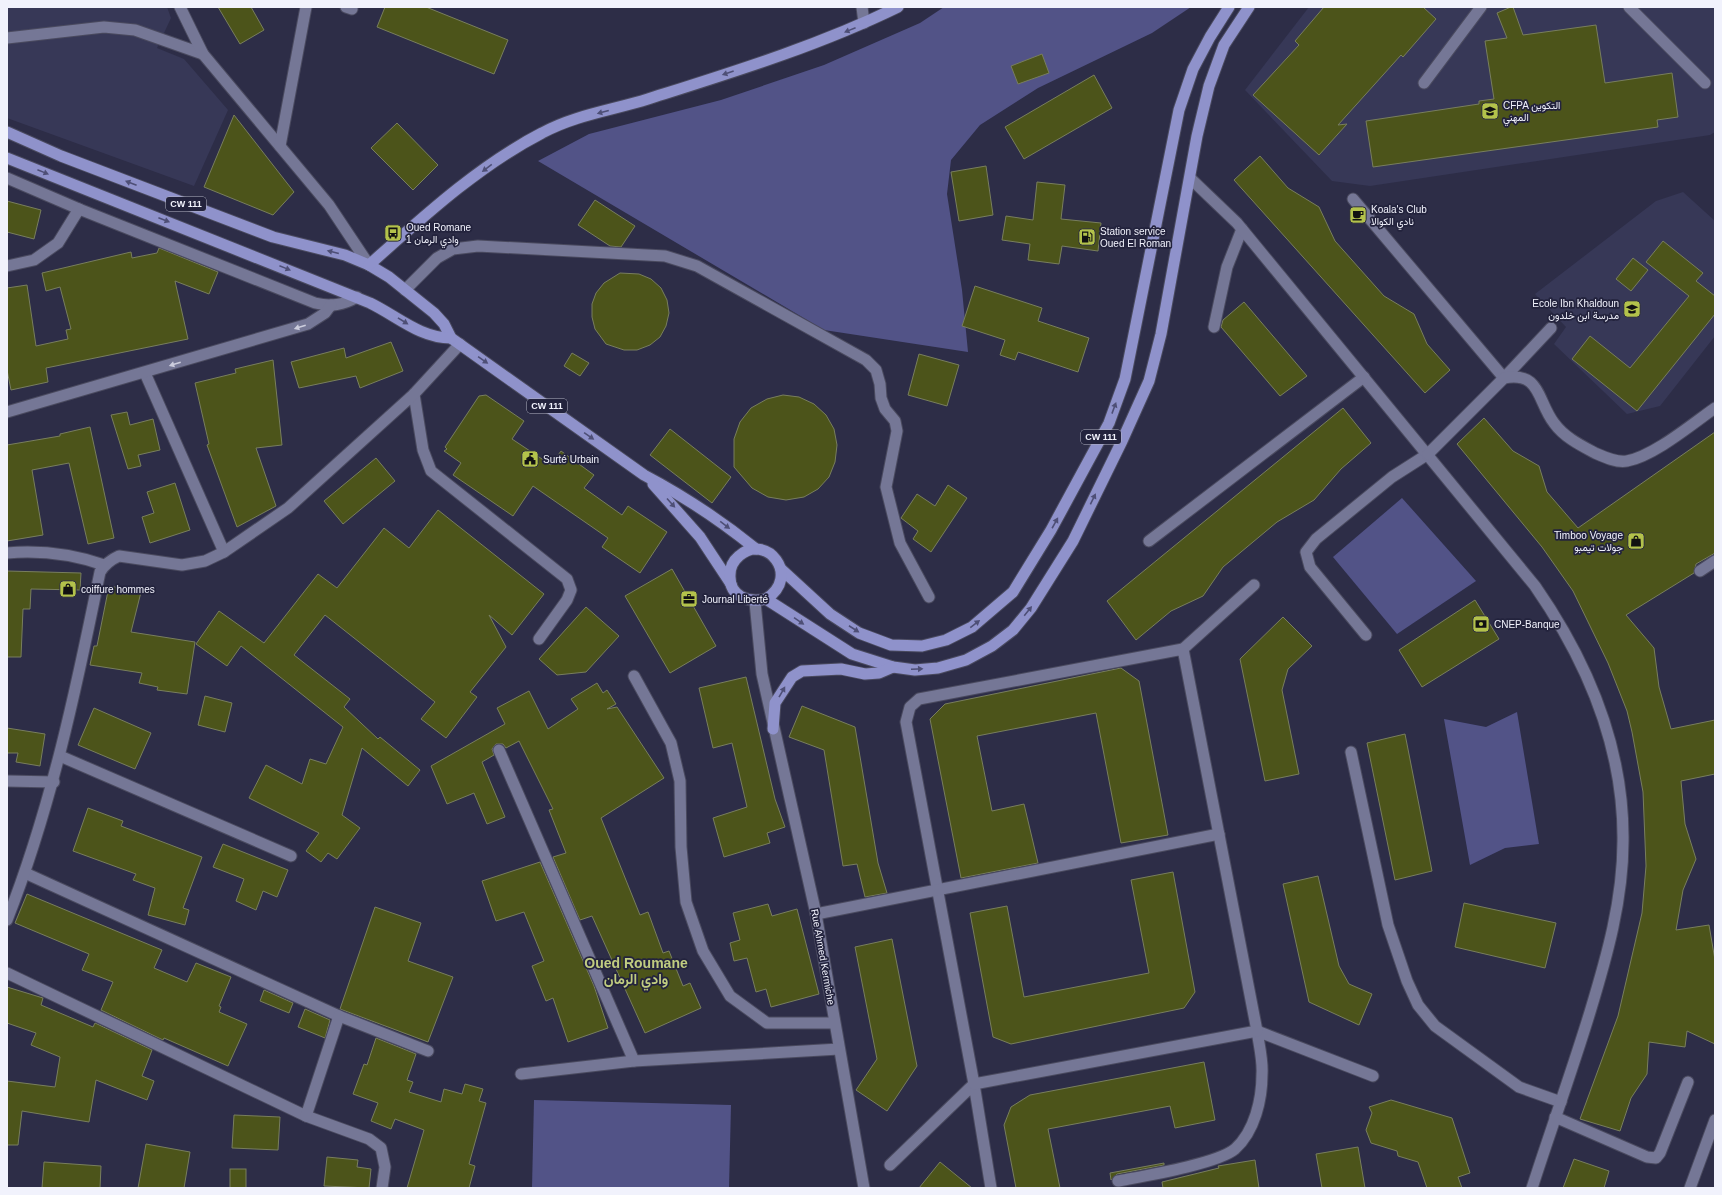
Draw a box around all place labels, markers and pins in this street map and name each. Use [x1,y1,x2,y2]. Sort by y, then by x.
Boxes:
place label: CFPA التكوين المهني [1503,100,1560,126]
school or university icon: CFPA التكوين المهني [1480,101,1500,121]
place label: Koala's Club نادي الكوالا [1371,204,1427,230]
cafe icon: Koala's Club نادي الكوالا [1348,205,1368,225]
place label: Oued Romane 1 وادي الرمان [406,222,471,248]
bus stop icon: Oued Romane 1 وادي الرمان [383,223,403,243]
place label: Station service Oued El Roman [1100,226,1171,249]
fuel station icon: Station service Oued El Roman [1077,227,1097,247]
place label: Ecole Ibn Khaldoun مدرسة ابن خلدون [1532,298,1619,322]
school or university icon: Ecole Ibn Khaldoun مدرسة ابن خلدون [1622,299,1642,319]
public building icon: Surté Urbain [520,449,540,469]
place label: Surté Urbain [543,454,599,465]
place label: Timboo Voyage جولات تيمبو [1554,530,1623,554]
shop icon: Timboo Voyage جولات تيمبو [1626,531,1646,551]
shop icon: coiffure hommes [58,579,78,599]
place label: coiffure hommes [81,584,155,595]
office icon: Journal Liberté [679,589,699,609]
place label: Journal Liberté [702,594,769,605]
bank icon: CNEP-Banque [1471,614,1491,634]
place label: CNEP-Banque [1494,619,1560,630]

